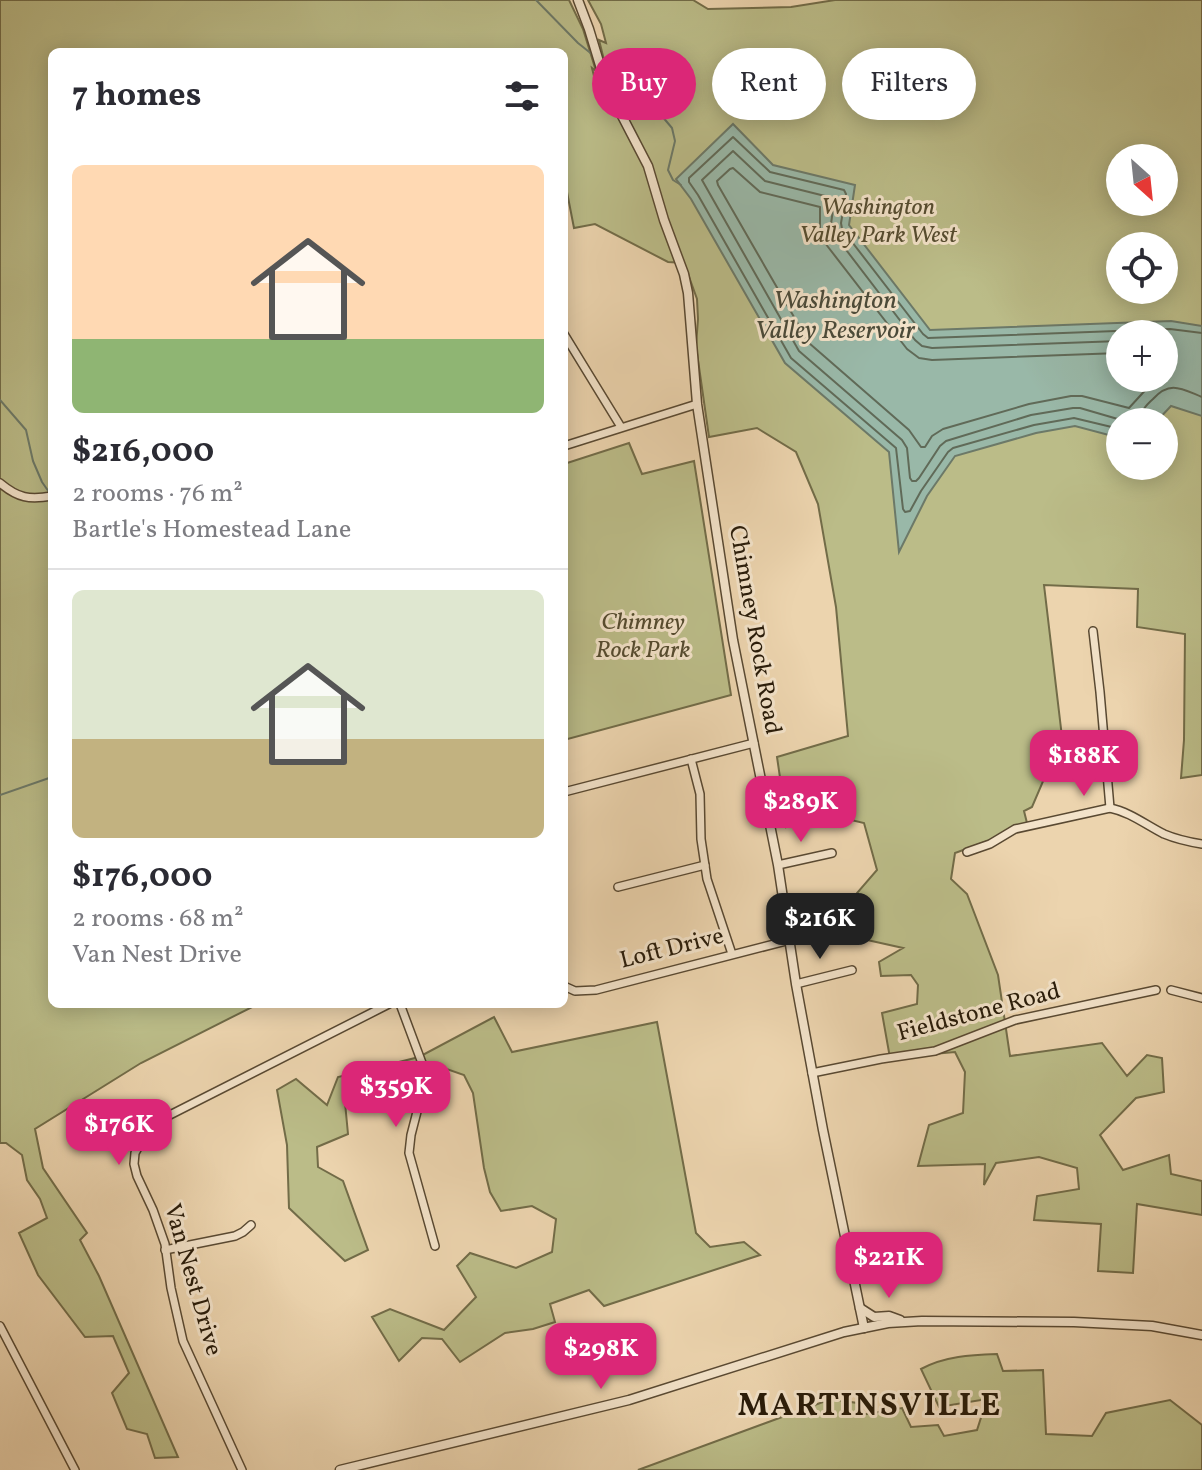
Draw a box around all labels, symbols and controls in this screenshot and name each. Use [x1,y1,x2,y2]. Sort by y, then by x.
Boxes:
chip: Buy [592,48,696,120]
chip: Rent [712,48,826,120]
chip: Filters [842,48,976,120]
text: 7 homes [72,73,201,120]
icon: filters [500,74,544,118]
north arrow [1106,144,1178,216]
map controls [1106,144,1178,480]
park label: Washington Valley Park West [799,191,958,253]
icon: home [236,217,380,361]
button: locate [1106,232,1178,304]
water label: Washington Valley Reservoir [755,283,915,349]
button: + [1106,320,1178,392]
button: − [1106,408,1178,480]
text: $216,000 [72,429,214,476]
text: 2 rooms · 76 m² [72,476,243,512]
text: Bartle's Homestead Lane [72,512,351,548]
street label: Chimney Rock Road [719,523,789,737]
park label: Chimney Rock Park [596,606,690,668]
icon: home [236,642,380,786]
pin: $188K [1028,730,1140,798]
text: $188K [1048,738,1120,774]
pin: $289K [745,776,857,844]
text: $289K [763,784,839,820]
text: $176,000 [72,854,213,901]
pin: $216K [764,893,876,961]
text: 2 rooms · 68 m² [72,901,244,937]
text: $216K [784,901,856,937]
street label: Loft Drive [616,920,728,978]
text: Van Nest Drive [72,937,242,973]
street label: Fieldstone Road [893,975,1065,1051]
pin: $359K [340,1061,452,1129]
text: $359K [359,1069,433,1105]
pin: $176K [63,1099,175,1167]
text: $176K [84,1107,154,1143]
street label: Van Nest Drive [154,1200,230,1360]
pin: $221K [833,1232,945,1300]
text: $221K [854,1240,924,1276]
pin: $298K [545,1323,657,1391]
text: $298K [563,1331,639,1367]
district label: MARTINSVILLE [738,1385,1002,1429]

